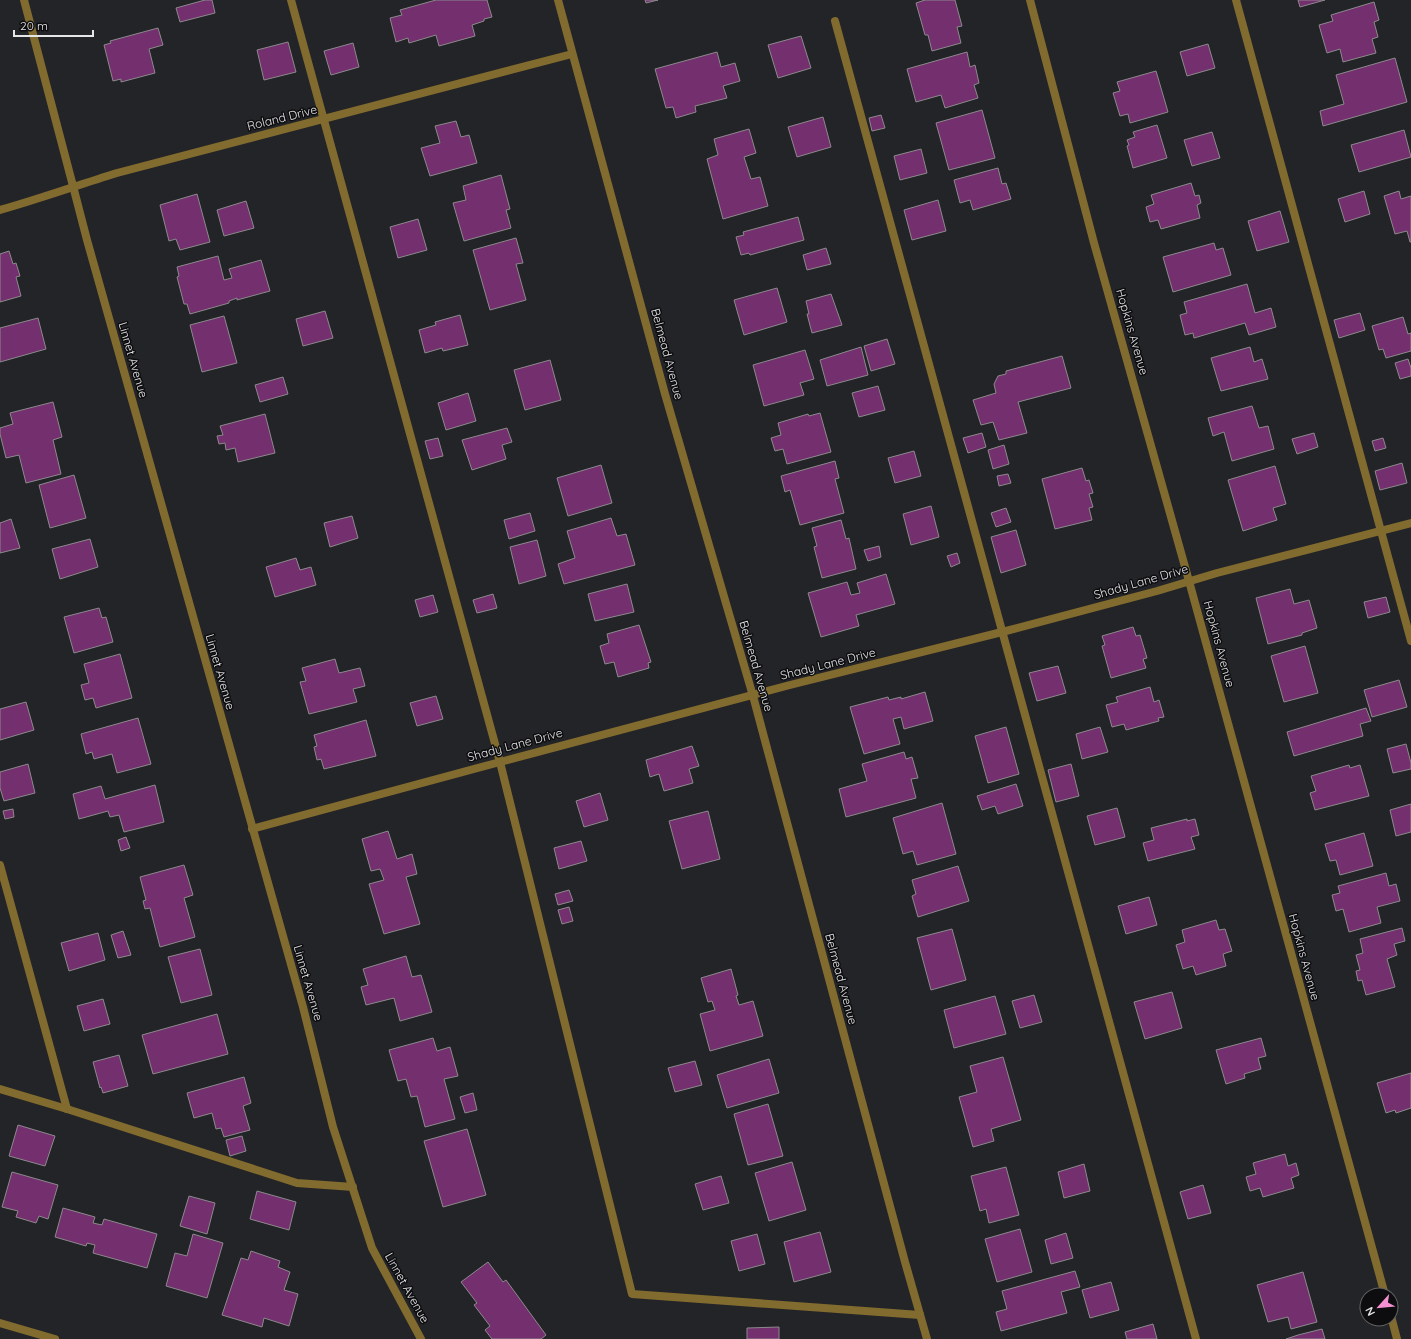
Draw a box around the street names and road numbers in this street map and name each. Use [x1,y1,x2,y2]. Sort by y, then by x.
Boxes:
street label: Roland Drive [245,102,319,133]
street label: Hopkins Avenue [1113,287,1152,377]
street label: Belmead Avenue [648,307,687,401]
street label: Linnet Avenue [116,320,151,400]
street label: Shady Lane Drive [1092,561,1190,602]
street label: Hopkins Avenue [1201,599,1238,689]
street label: Belmead Avenue [736,619,777,713]
street label: Linnet Avenue [203,632,238,712]
street label: Shady Lane Drive [779,644,877,683]
street label: Shady Lane Drive [466,725,564,764]
street label: Hopkins Avenue [1286,912,1323,1002]
street label: Belmead Avenue [822,932,861,1026]
street label: Linnet Avenue [291,943,326,1023]
street label: Linnet Avenue [382,1250,433,1326]

